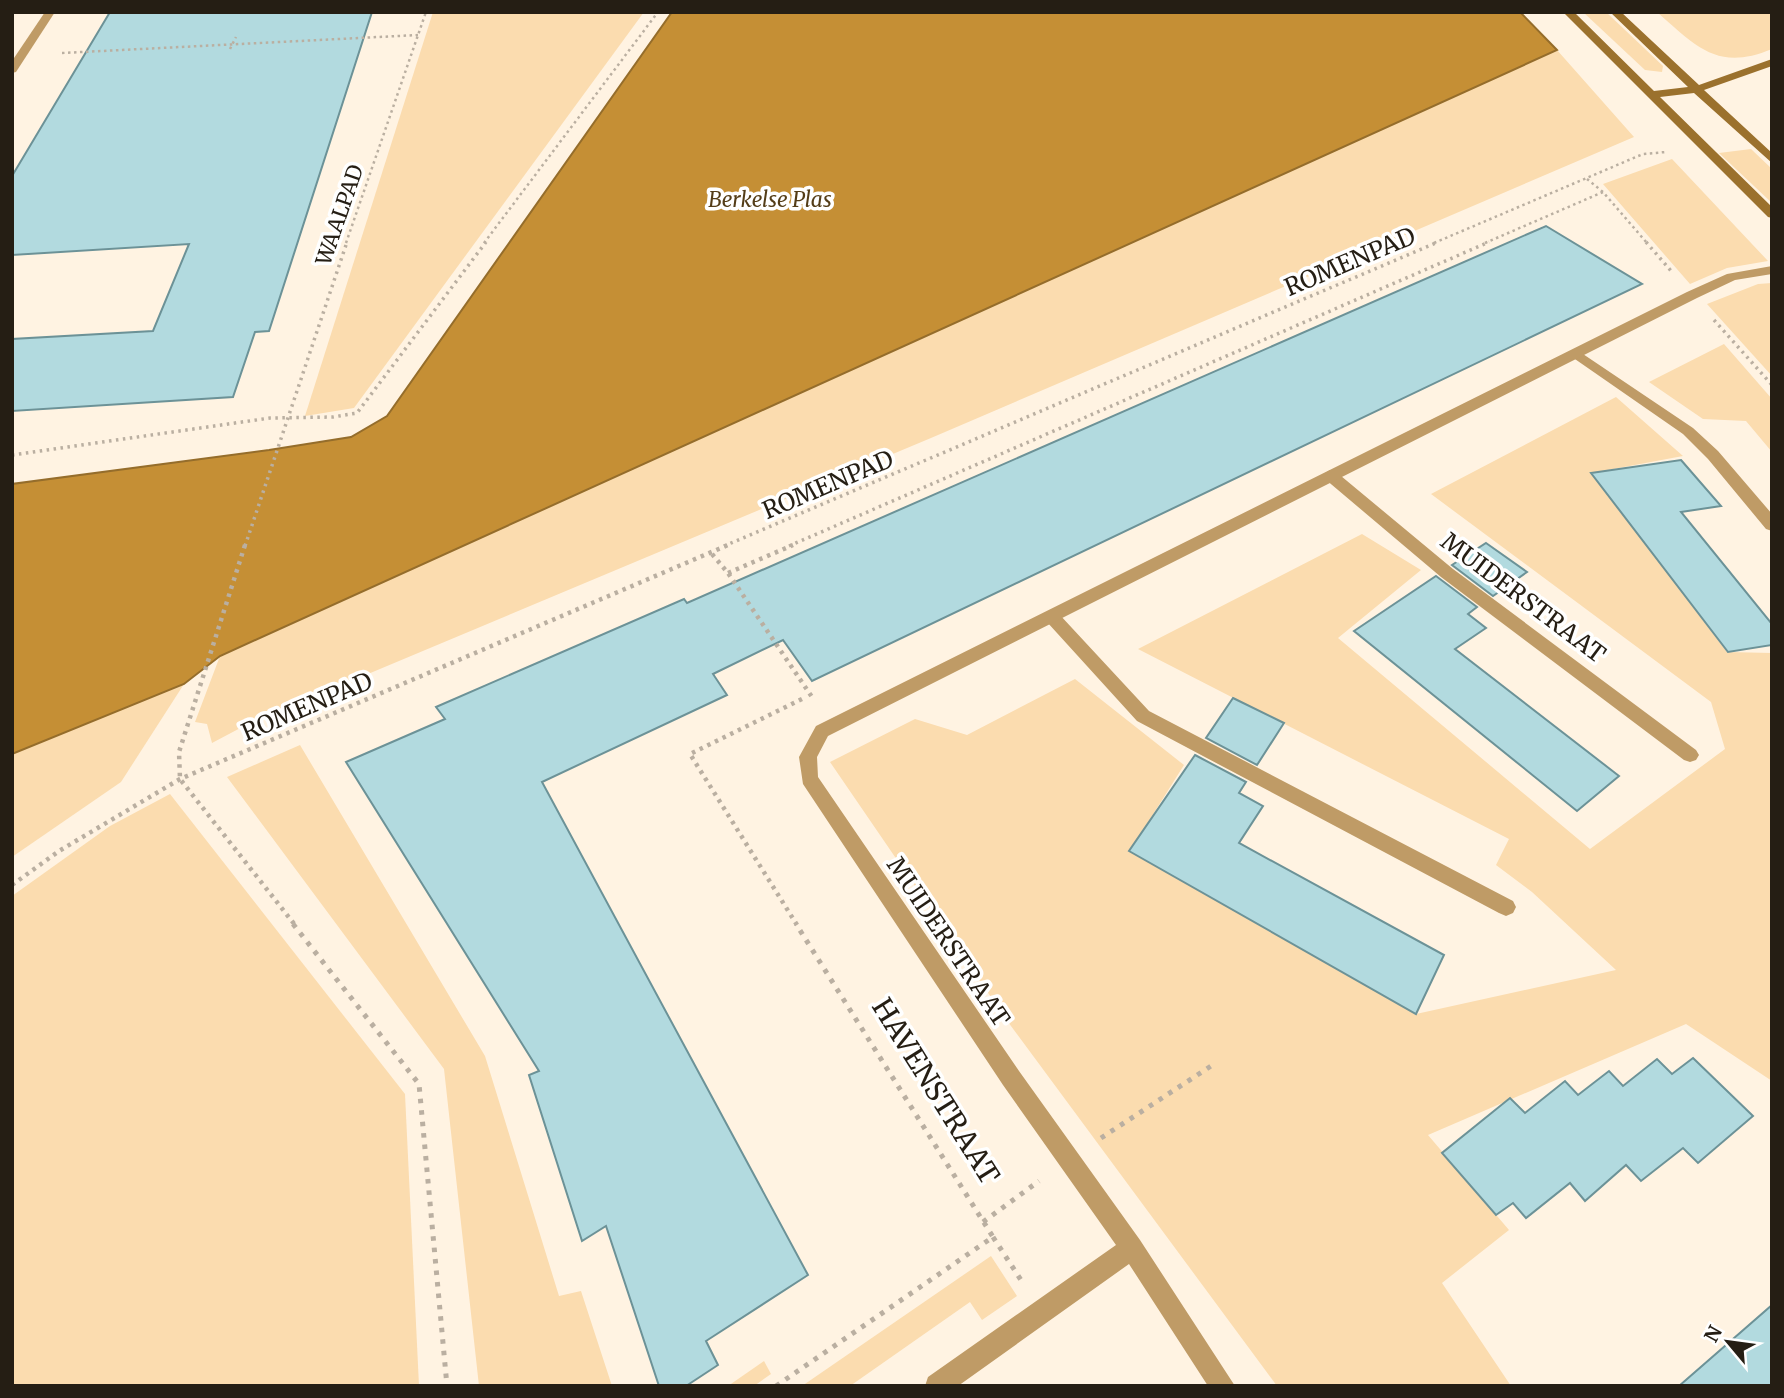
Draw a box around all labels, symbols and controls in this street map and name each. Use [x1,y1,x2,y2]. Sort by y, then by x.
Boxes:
street label: WAALPAD [309,161,369,270]
water label: Berkelse Plas [708,186,832,213]
street label: ROMENPAD [1280,220,1420,303]
street label: ROMENPAD [758,443,898,526]
street label: MUIDERSTRAAT [1435,526,1612,670]
street label: ROMENPAD [237,665,377,748]
street label: MUIDERSTRAAT [880,851,1017,1033]
street label: HAVENSTRAAT [864,991,1008,1191]
north arrow [1693,1307,1763,1377]
text: N [1699,1321,1727,1346]

